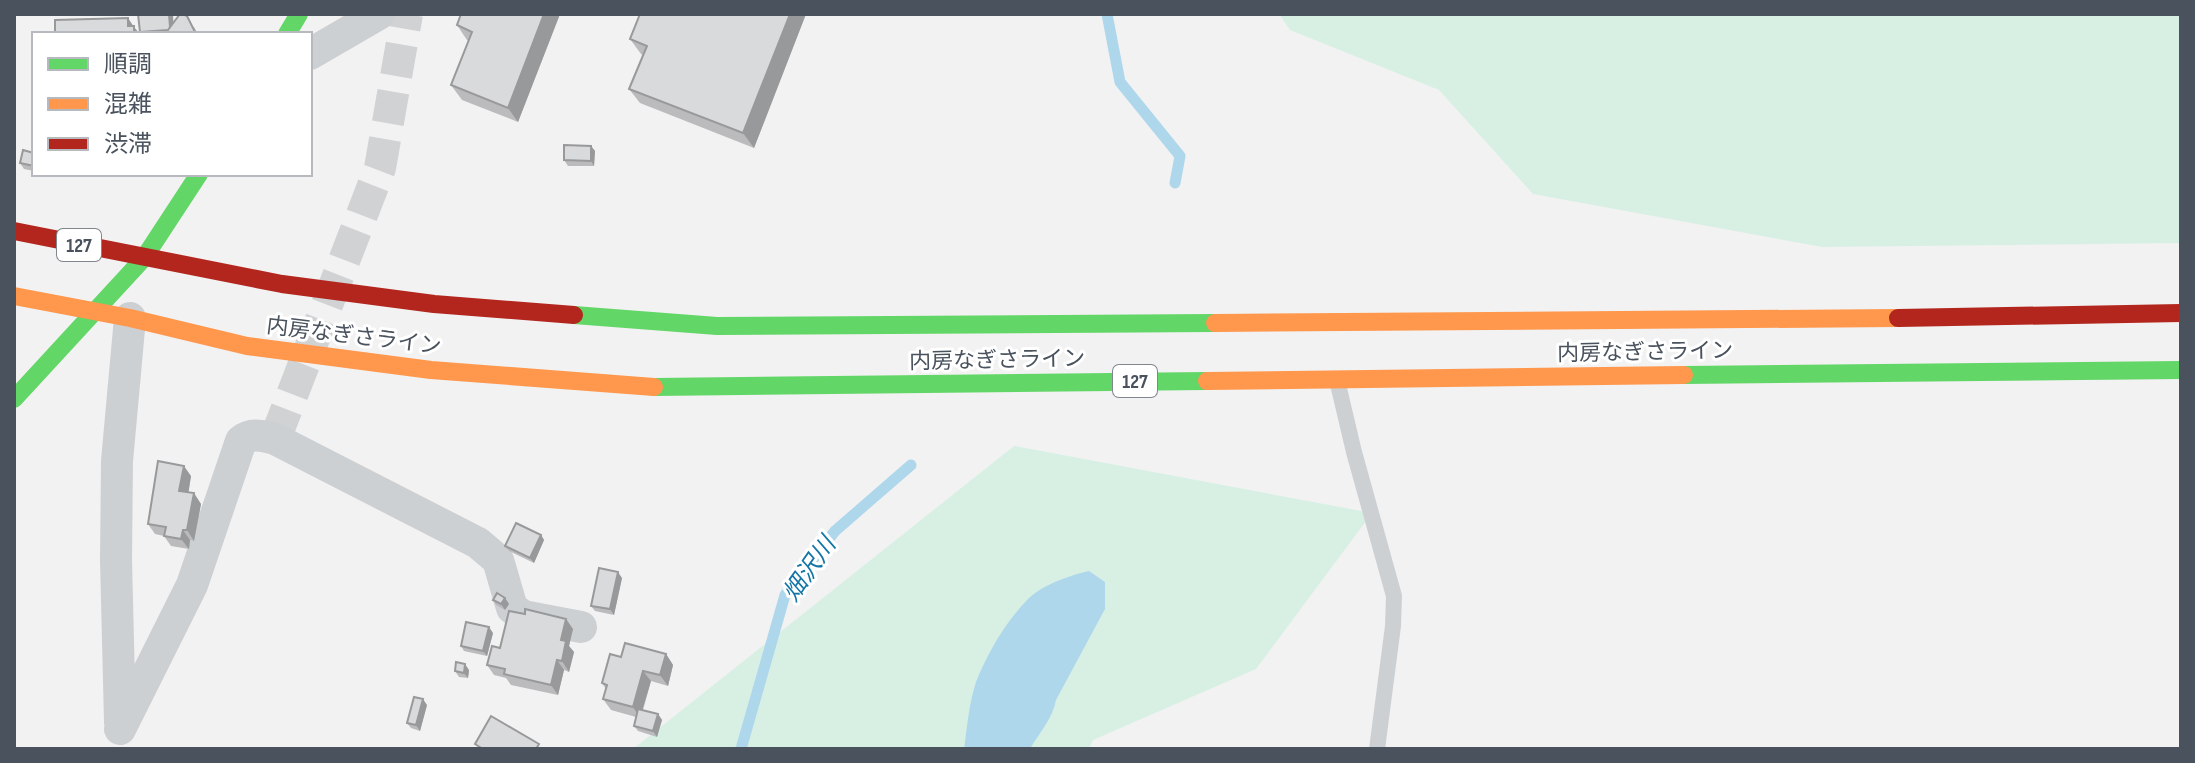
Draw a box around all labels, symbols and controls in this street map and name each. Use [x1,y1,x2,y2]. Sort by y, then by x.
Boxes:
legend [32,32,312,176]
text: 順調 [104,50,152,79]
text: 混雑 [104,90,152,119]
text: 渋滞 [104,130,152,159]
road number: 127 [57,229,101,261]
street label: 内房なぎさライン [265,312,443,361]
street label: 内房なぎさライン [1557,337,1733,368]
street label: 内房なぎさライン [909,345,1085,376]
road number: 127 [1113,365,1157,397]
water label: 畑沢川 [777,529,844,607]

